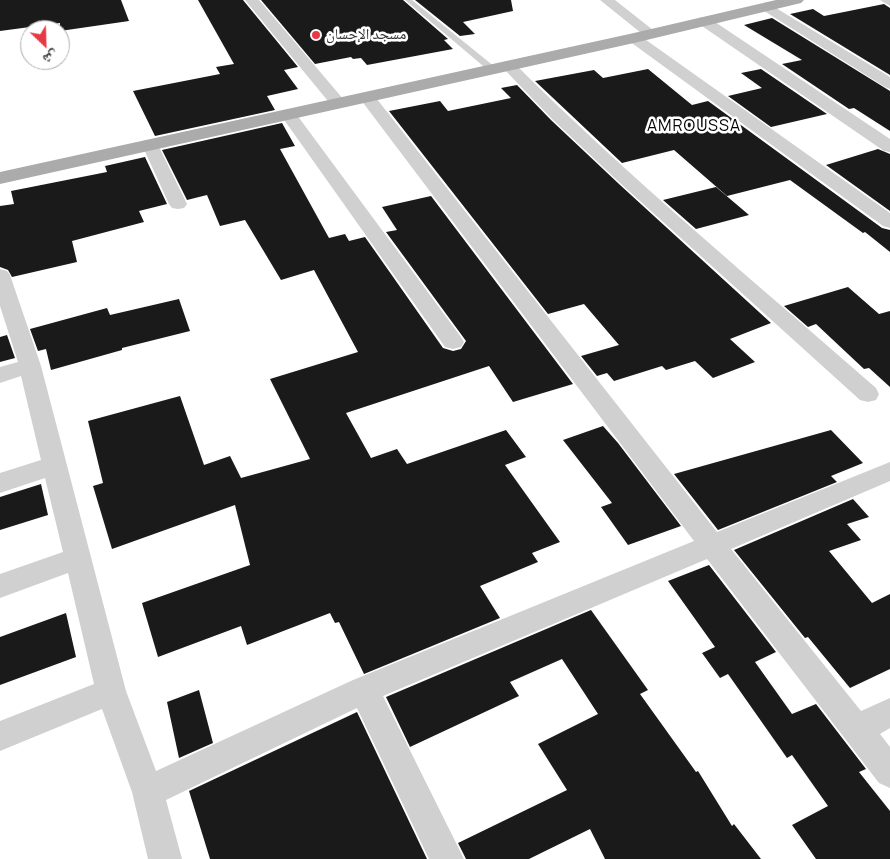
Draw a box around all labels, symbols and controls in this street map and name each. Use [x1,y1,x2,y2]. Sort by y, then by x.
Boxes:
north arrow [20,20,70,70]
place label: مسجد الإحسان [326,26,406,44]
marker: مسجد الإحسان [310,29,322,41]
text: ش [40,47,62,70]
district label: AMROUSSA [646,117,742,137]

